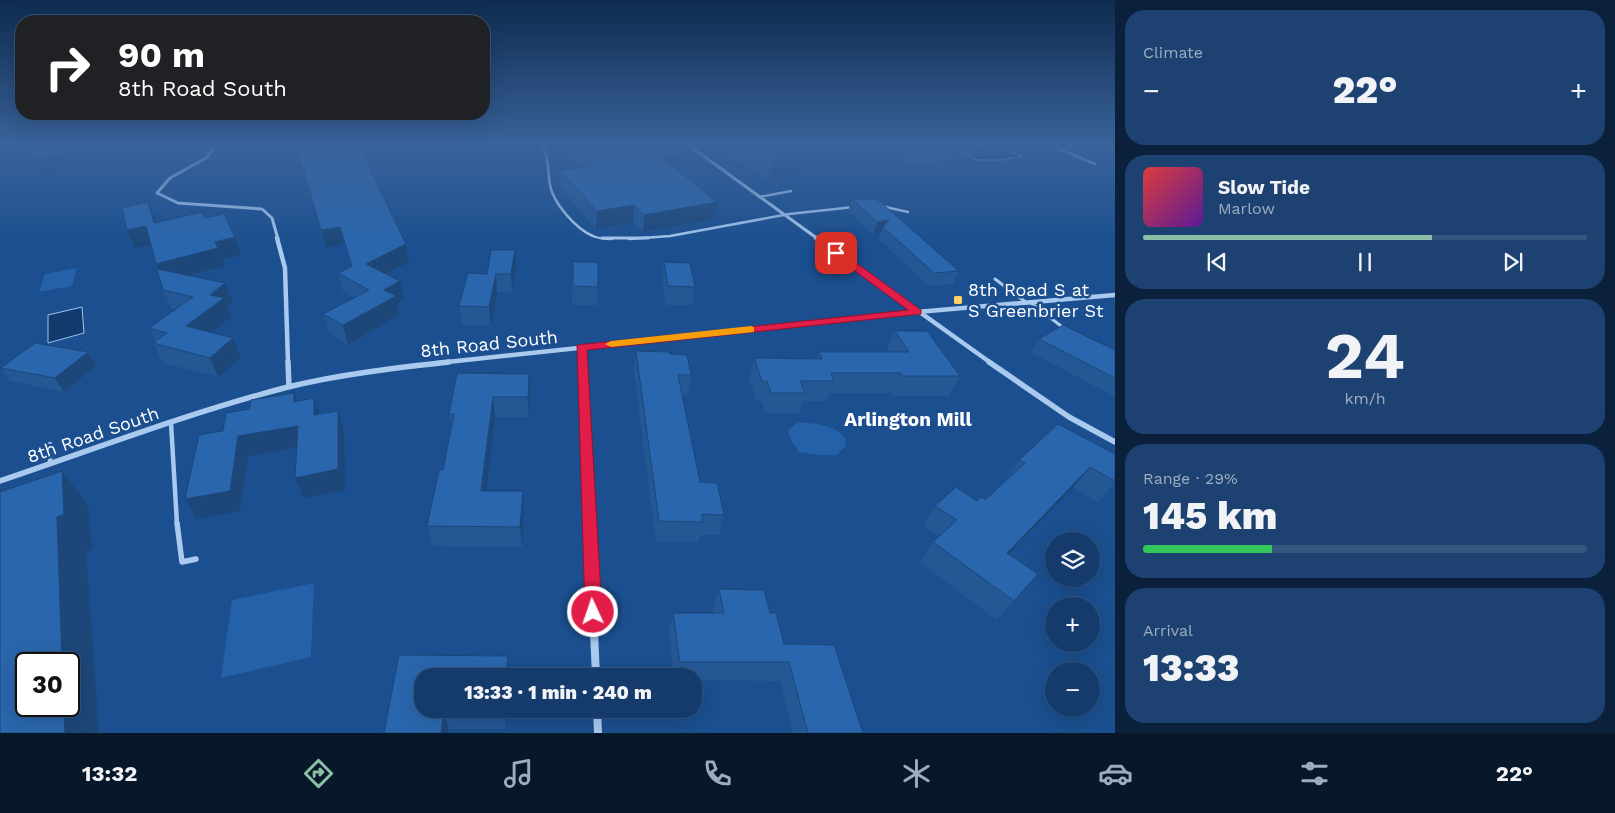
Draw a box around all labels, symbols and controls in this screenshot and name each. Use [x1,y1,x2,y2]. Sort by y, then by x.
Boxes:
text: 90 m [118,34,205,76]
icon: right [35,35,100,100]
text: Climate [1143,43,1203,62]
text: 22° [1333,68,1397,112]
text: − [1143,74,1160,107]
text: + [1570,74,1587,107]
text: 8th Road South [118,76,287,101]
text: Slow Tide [1218,176,1310,199]
text: Marlow [1218,199,1275,218]
pin [815,232,857,274]
icon: arrive [822,239,850,267]
icon: previous [1203,248,1231,276]
icon: pause [1351,248,1379,276]
icon: next [1499,248,1527,276]
place label: 8th Road S at S Greenbrier St [968,279,1104,321]
marker: 8th Road S at S Greenbrier St [952,294,964,306]
text: 24 [1325,318,1405,394]
street label: 8th Road South [419,326,559,361]
text: km/h [1344,389,1386,408]
street label: 8th Road South [24,402,162,467]
district label: Arlington Mill [844,408,972,431]
text: Range · 29% [1143,469,1238,488]
text: 145 km [1143,494,1277,538]
map controls [1045,532,1100,717]
button: layers [1045,532,1100,587]
position arrow [566,585,618,637]
button: + [1045,597,1100,652]
text: Arrival [1143,621,1193,640]
text: 13:33 [1143,646,1240,690]
speed limit sign: 30 [15,652,80,717]
button: − [1045,662,1100,717]
text: 13:33 · 1 min · 240 m [464,681,652,704]
icon: directions [301,756,336,791]
icon: music [501,756,536,791]
icon: phone [700,756,735,791]
icon: climate [899,756,934,791]
icon: car [1098,756,1133,791]
icon: filters [1297,756,1332,791]
text: 13:32 [82,761,137,786]
text: 22° [1496,761,1533,786]

